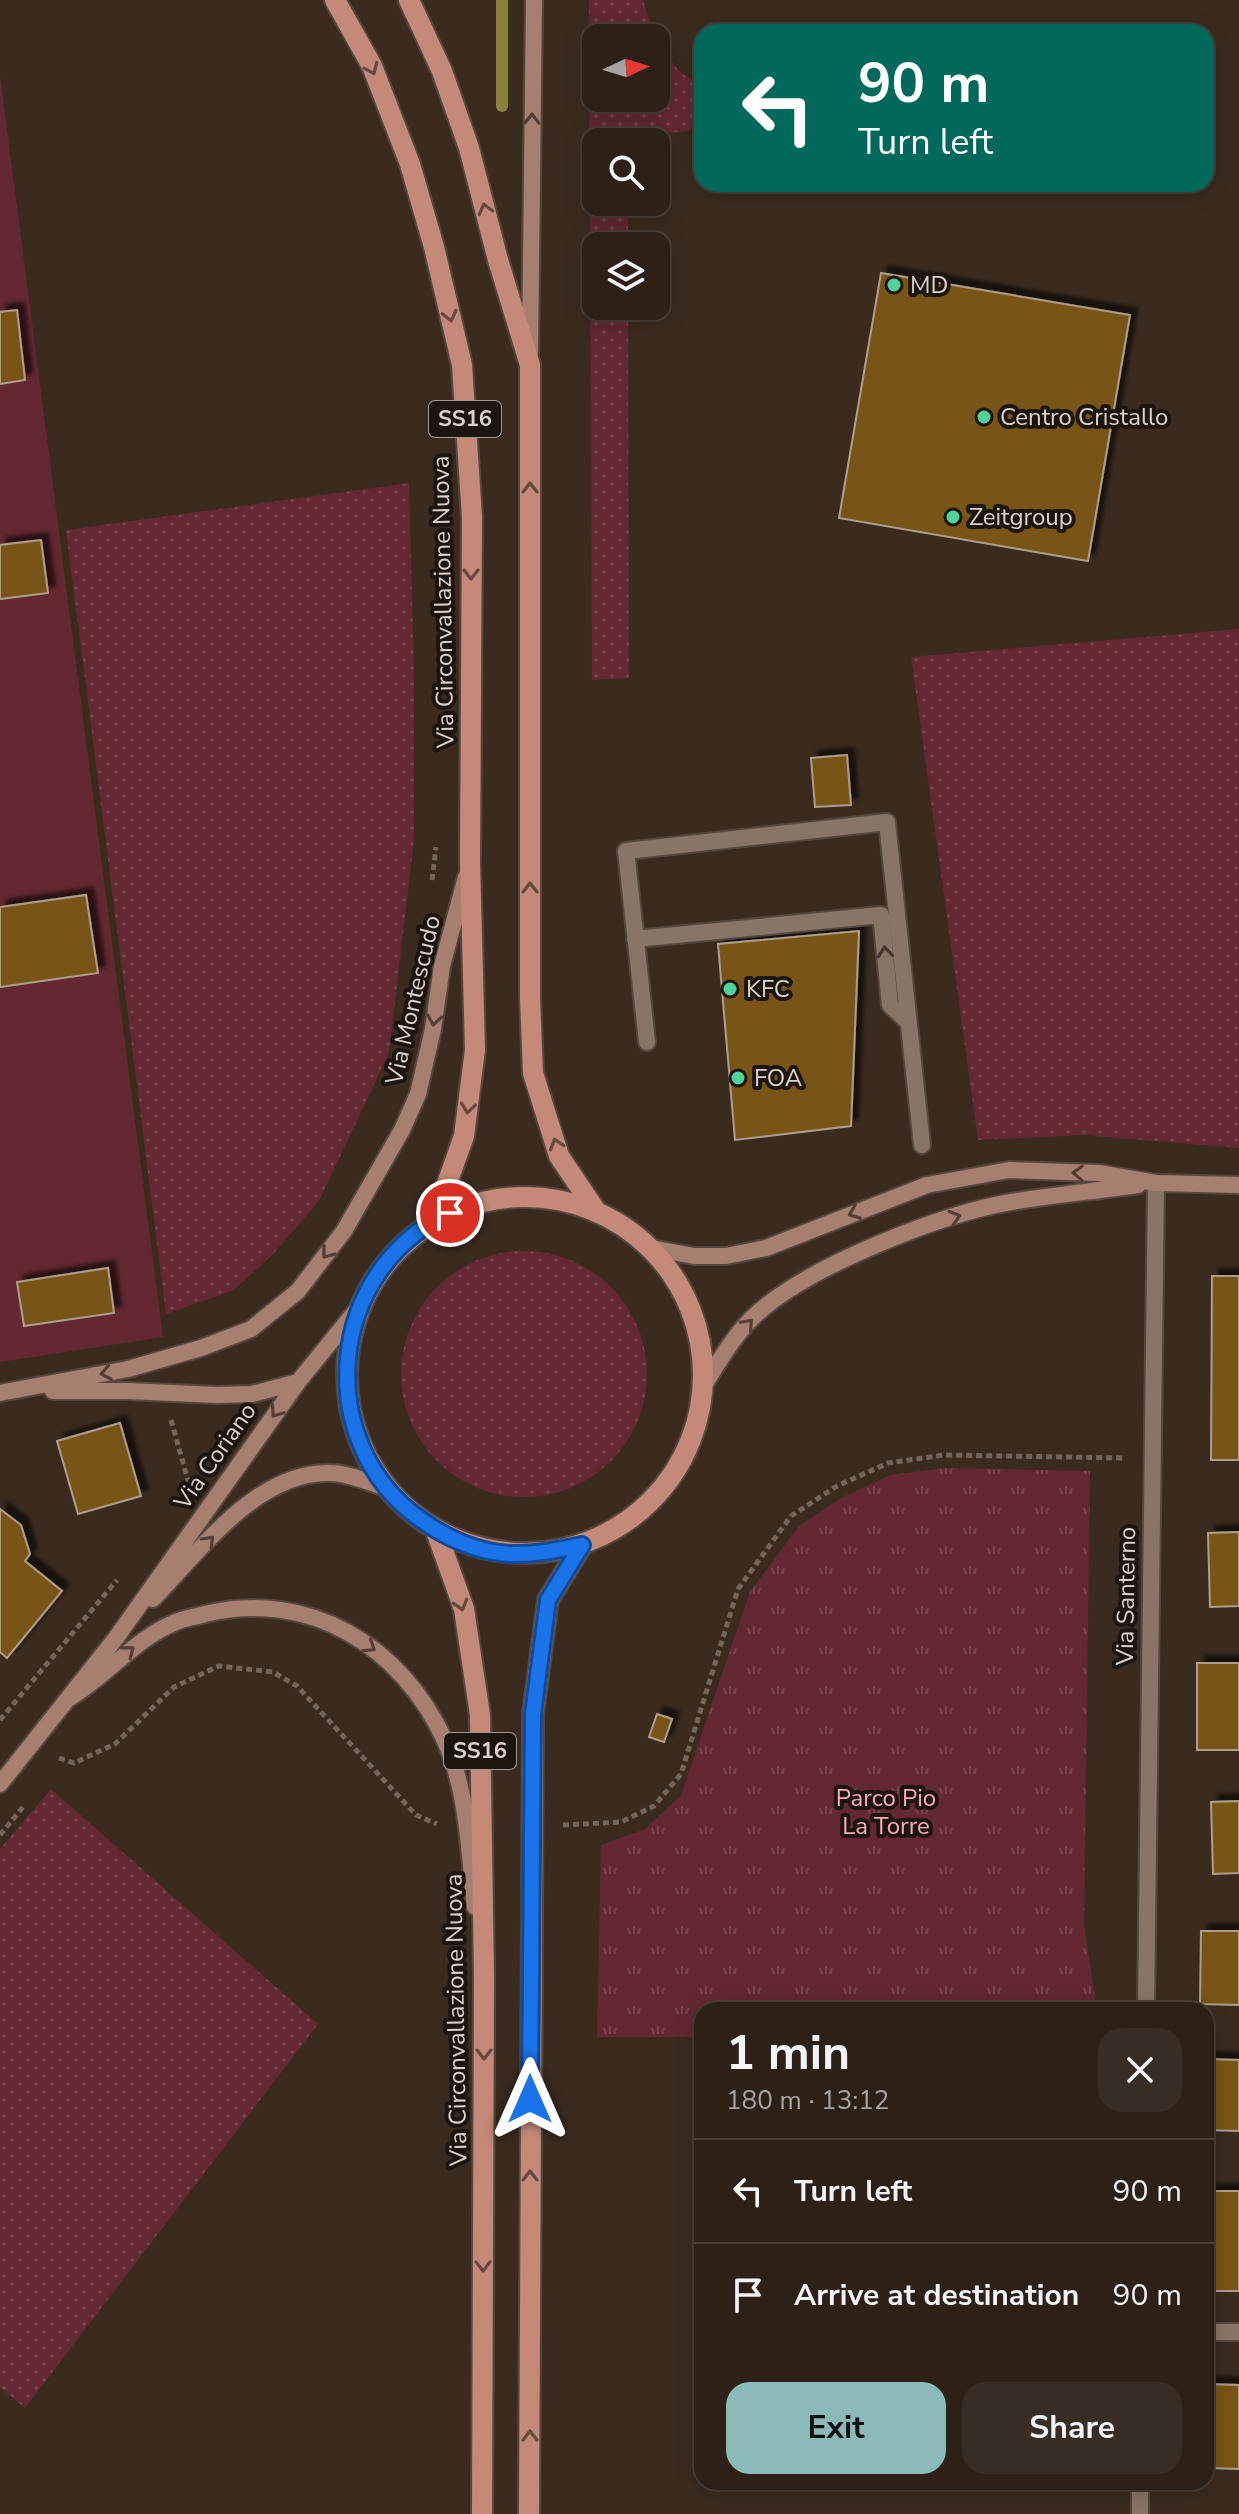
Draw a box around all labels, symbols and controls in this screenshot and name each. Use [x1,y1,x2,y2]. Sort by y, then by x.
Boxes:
north arrow [582,24,670,112]
map controls [582,24,670,320]
text: 90 m [858,45,989,122]
icon: left [726,56,830,160]
one-way arrow [362,60,378,75]
one-way arrow [523,112,541,125]
text: Turn left [858,118,993,167]
button: search [582,128,670,216]
one-way arrow [477,203,494,217]
button: layers [582,232,670,320]
place label: MD [910,269,948,301]
marker: MD [885,276,903,294]
one-way arrow [441,309,458,322]
road number: SS16 [429,401,501,437]
place label: Centro Cristallo [1000,401,1168,433]
marker: Centro Cristallo [975,408,993,426]
street label: Via Circonvallazione Nuova [424,456,462,749]
one-way arrow [521,481,539,494]
place label: Zeitgroup [969,501,1073,533]
marker: Zeitgroup [944,508,962,526]
one-way arrow [462,568,480,581]
one-way arrow [521,881,539,894]
street label: Via Montescudo [378,912,448,1089]
one-way arrow [876,945,893,958]
place label: KFC [746,973,790,1005]
marker: KFC [721,980,739,998]
one-way arrow [426,1013,443,1026]
place label: FOA [754,1062,803,1094]
marker: FOA [729,1069,747,1087]
one-way arrow [460,1101,477,1114]
one-way arrow [549,1138,565,1152]
one-way arrow [1071,1164,1084,1181]
pin [416,1179,484,1247]
icon: arrive [428,1191,472,1235]
one-way arrow [848,1203,862,1220]
one-way arrow [947,1211,961,1227]
one-way arrow [322,1244,337,1258]
one-way arrow [738,1319,753,1333]
one-way arrow [99,1364,113,1381]
street label: Via Coriano [166,1396,264,1517]
one-way arrow [271,1403,286,1418]
street label: Via Santerno [1109,1526,1143,1667]
one-way arrow [200,1536,215,1550]
one-way arrow [452,1597,468,1611]
one-way arrow [361,1637,375,1652]
one-way arrow [120,1647,135,1661]
road number: SS16 [444,1733,516,1769]
park label: Parco Pio La Torre [836,1782,936,1842]
street label: Via Circonvallazione Nuova [437,1874,475,2167]
text: 1 min [726,2020,850,2086]
button: close [1098,2028,1182,2112]
one-way arrow [475,2048,493,2061]
position arrow [488,2057,572,2141]
text: 180 m · 13:12 [726,2083,889,2118]
one-way arrow [521,2169,539,2182]
icon: left [726,2169,770,2213]
text: Turn left [794,2171,912,2212]
text: 90 m [1113,2171,1182,2212]
one-way arrow [474,2260,492,2273]
icon: arrive [726,2273,770,2317]
text: Arrive at destination [794,2275,1079,2316]
text: 90 m [1113,2275,1182,2316]
button: Exit [726,2382,946,2474]
button: Share [962,2382,1182,2474]
one-way arrow [521,2429,539,2442]

